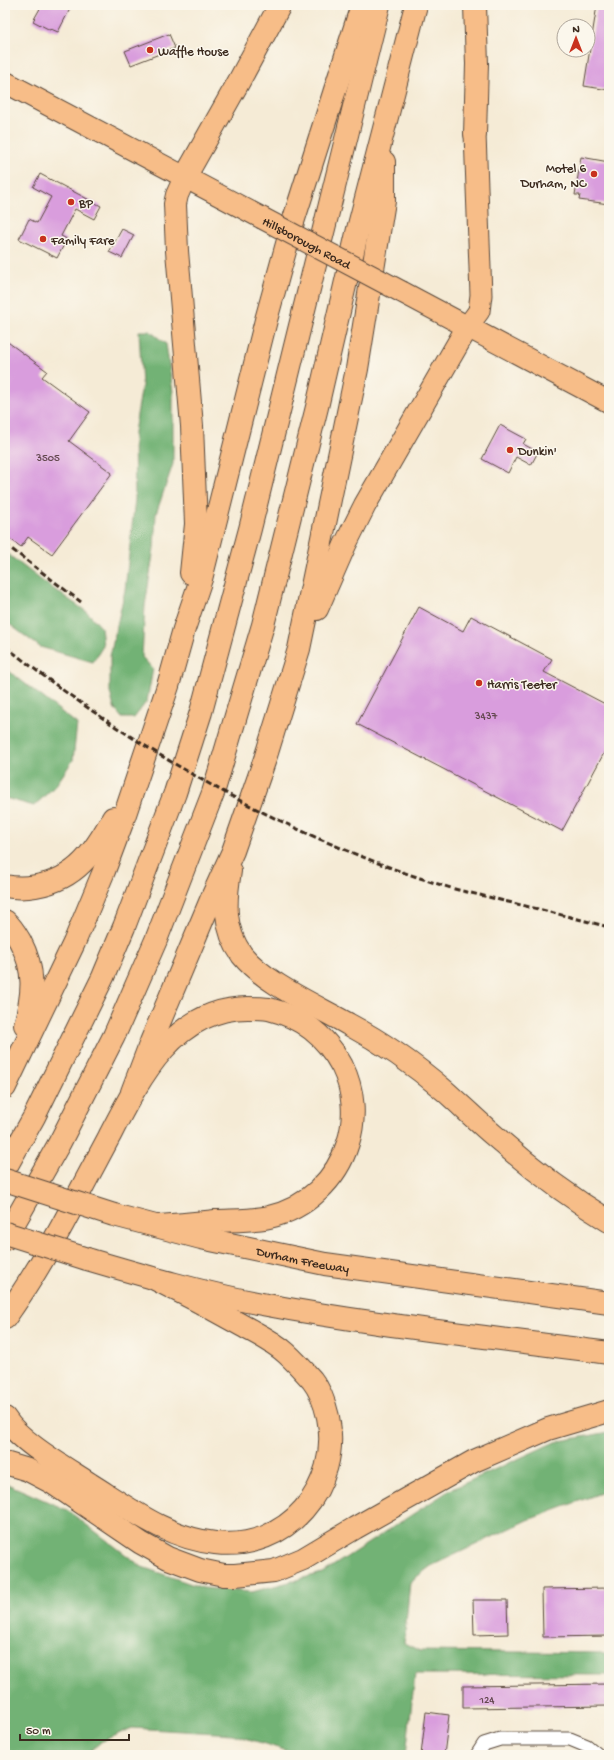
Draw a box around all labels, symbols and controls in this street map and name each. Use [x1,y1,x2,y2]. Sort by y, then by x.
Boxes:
north arrow [556,18,596,58]
text: N [572,24,580,36]
marker: Waffle House [145,45,155,55]
place label: Waffle House [158,45,229,60]
place label: Motel 6 Durham, NC [520,162,587,192]
marker: Motel 6 Durham, NC [589,169,599,179]
marker: BP [66,197,76,207]
place label: BP [78,197,94,212]
street label: Hillsborough Road [259,215,354,274]
marker: Family Fare [38,234,48,244]
place label: Family Fare [50,234,115,249]
marker: Dunkin' [505,445,515,455]
place label: Dunkin' [517,445,557,460]
house number: 3505 [35,453,60,465]
marker: Harris Teeter [474,678,484,688]
place label: Harris Teeter [487,678,558,693]
house number: 3437 [474,711,497,723]
street label: Durham Freeway [254,1245,350,1277]
house number: 124 [478,1695,495,1707]
scale bar [20,1716,129,1742]
text: 50 m [26,1725,51,1739]

